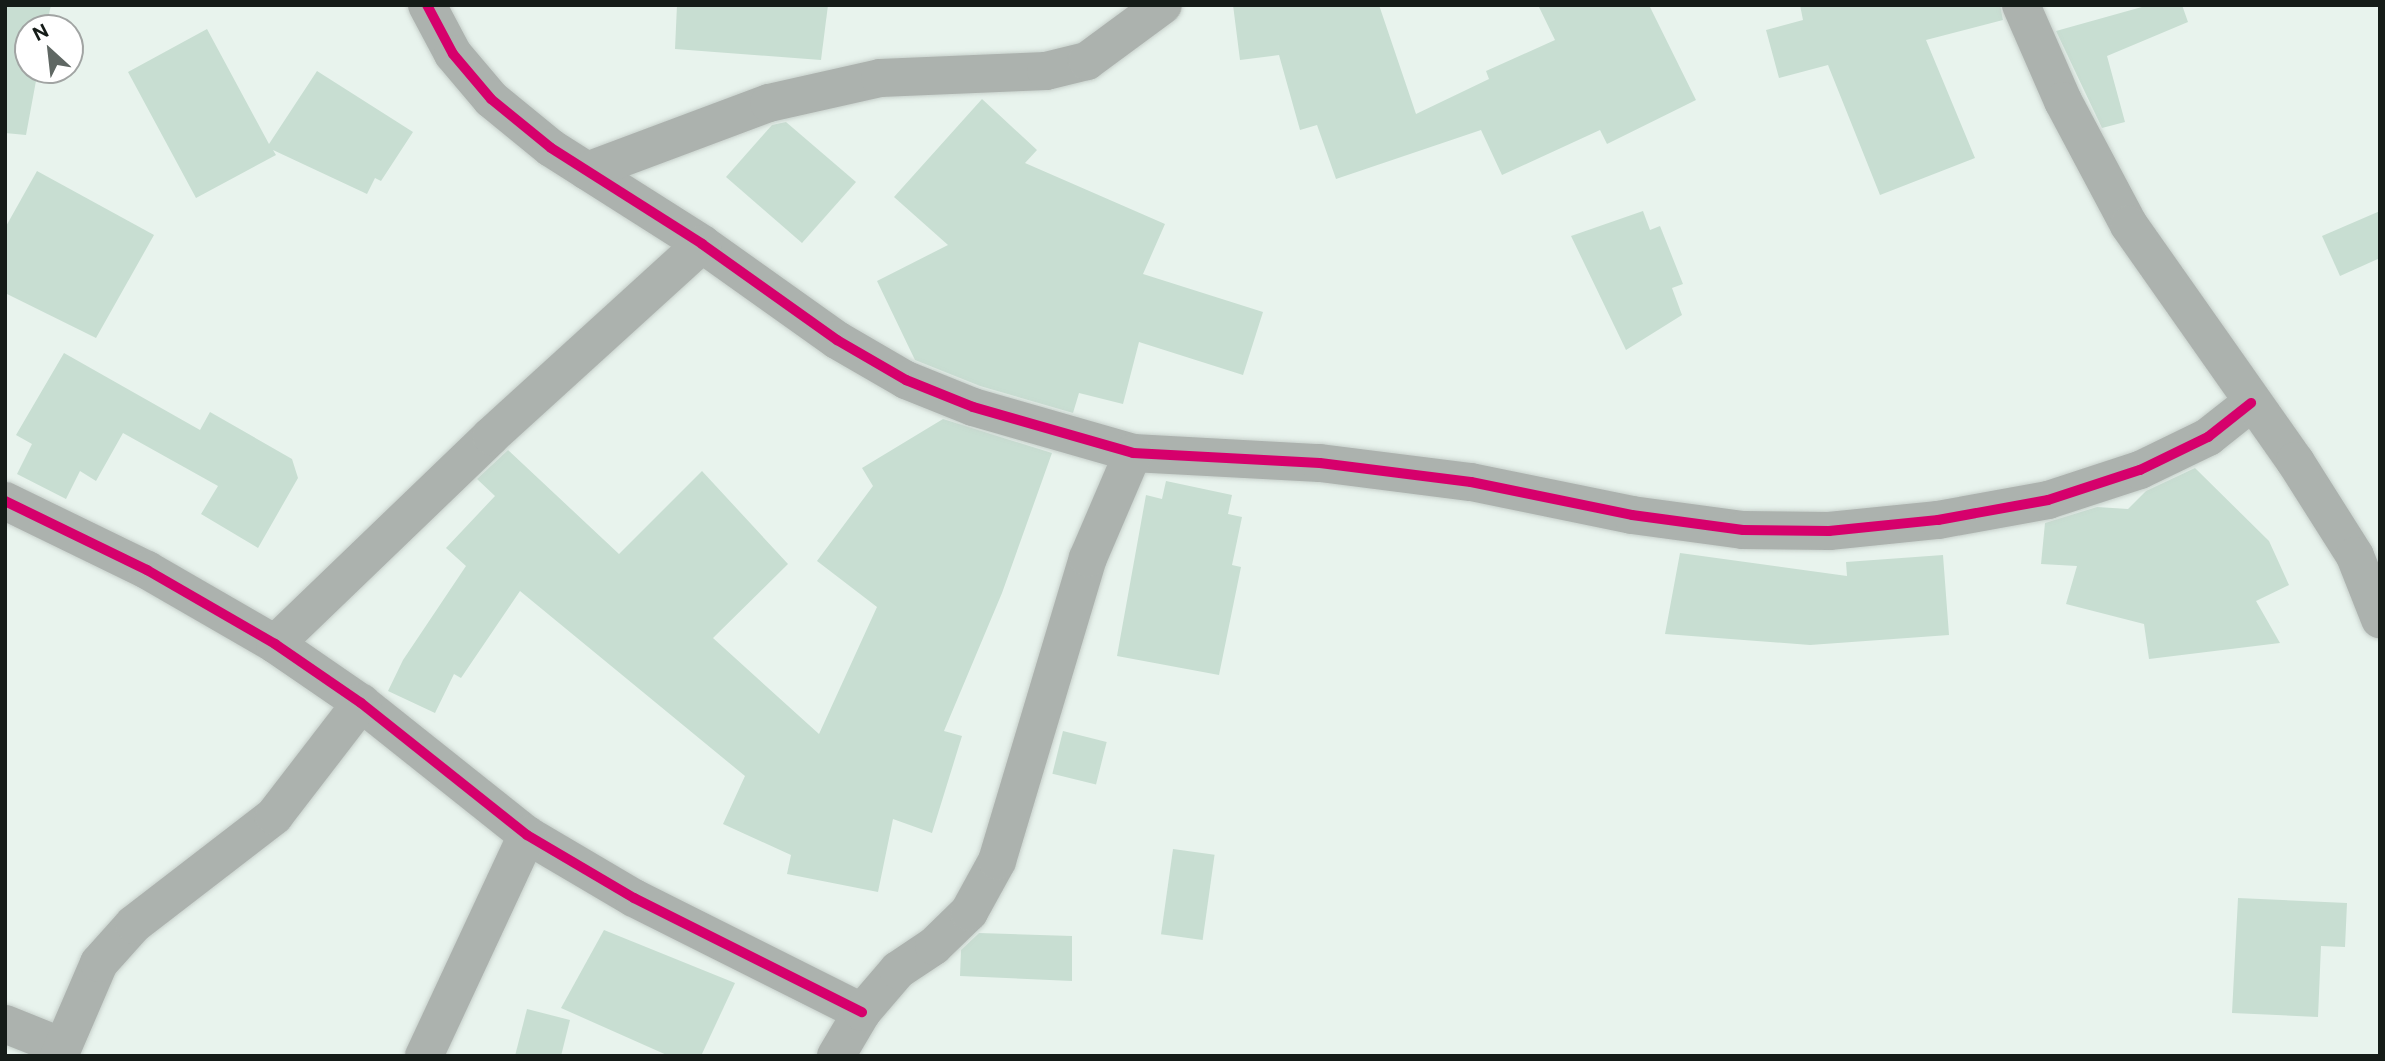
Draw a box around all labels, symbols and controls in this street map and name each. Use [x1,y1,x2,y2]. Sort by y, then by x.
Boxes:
north arrow [14,14,84,84]
text: N [29,19,52,45]

